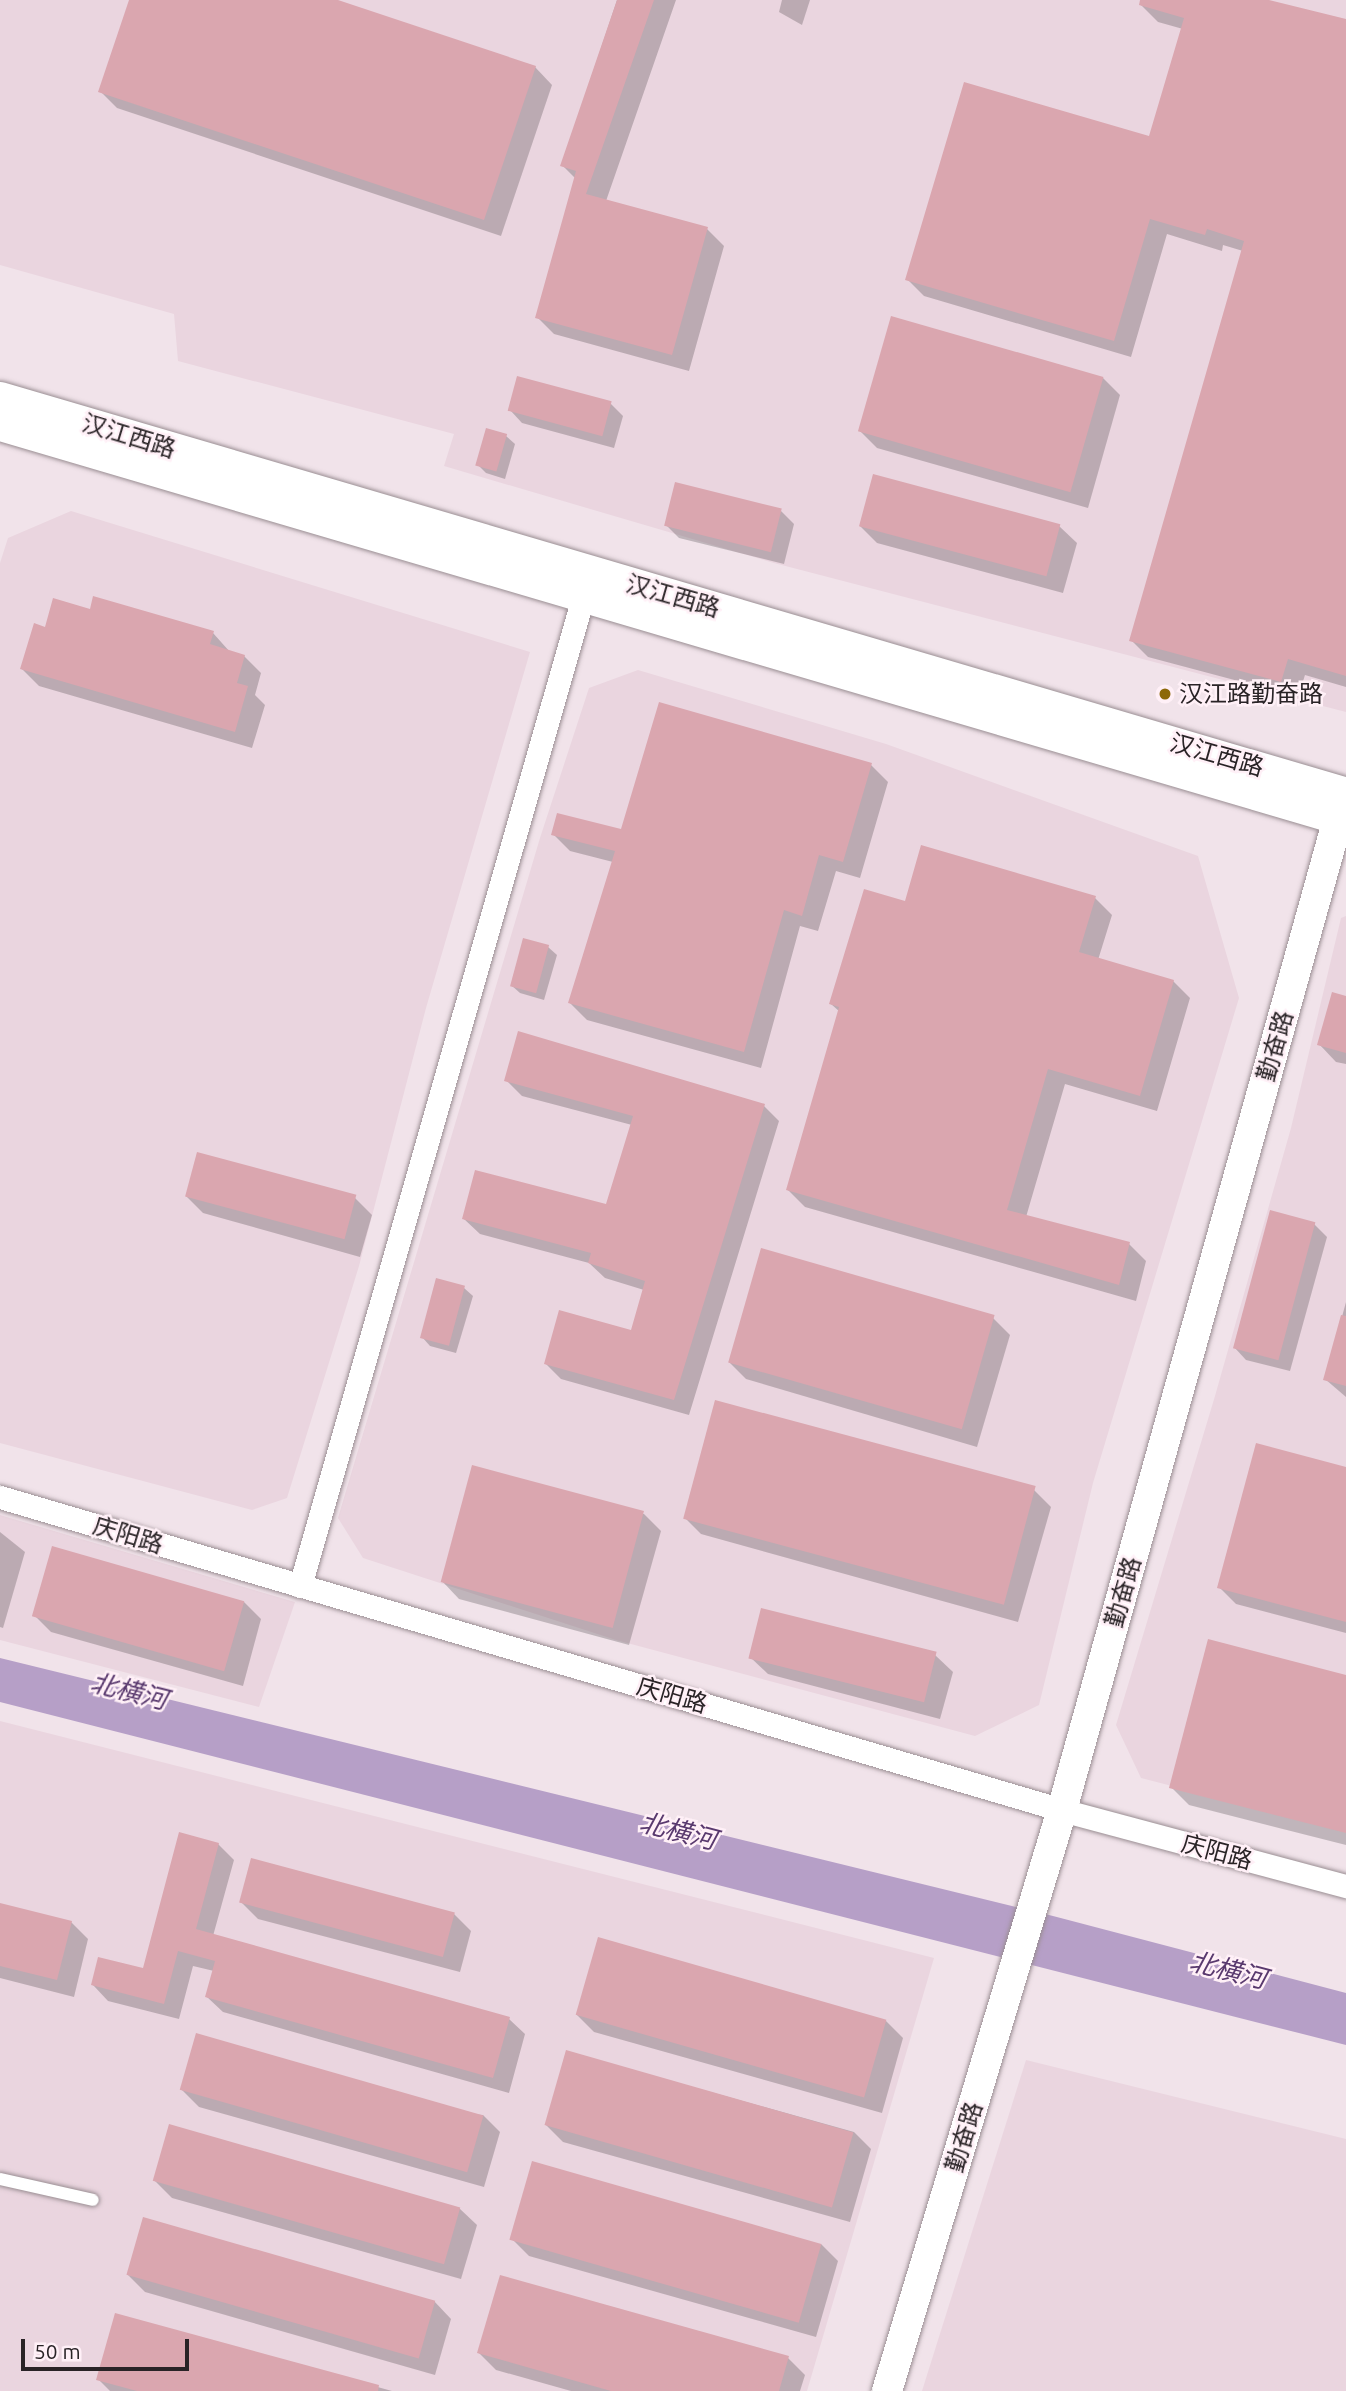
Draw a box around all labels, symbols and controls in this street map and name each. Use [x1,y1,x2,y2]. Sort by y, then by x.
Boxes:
street label: 汉江西路 [79,408,179,464]
street label: 汉江西路 [623,569,723,623]
place label: 汉江路勤奋路 [1179,680,1323,708]
marker: 汉江路勤奋路 [1157,686,1173,702]
street label: 汉江西路 [1167,728,1267,782]
street label: 勤奋路 [1251,1007,1299,1085]
street label: 庆阳路 [89,1511,167,1559]
street label: 勤奋路 [1099,1553,1147,1631]
water label: 北横河 [87,1666,171,1716]
street label: 庆阳路 [633,1671,711,1719]
water label: 北横河 [636,1806,720,1856]
street label: 庆阳路 [1178,1829,1256,1875]
water label: 北横河 [1186,1945,1270,1995]
street label: 勤奋路 [940,2098,988,2176]
scale bar [24,2324,192,2368]
text: 50 m [34,2339,81,2363]

